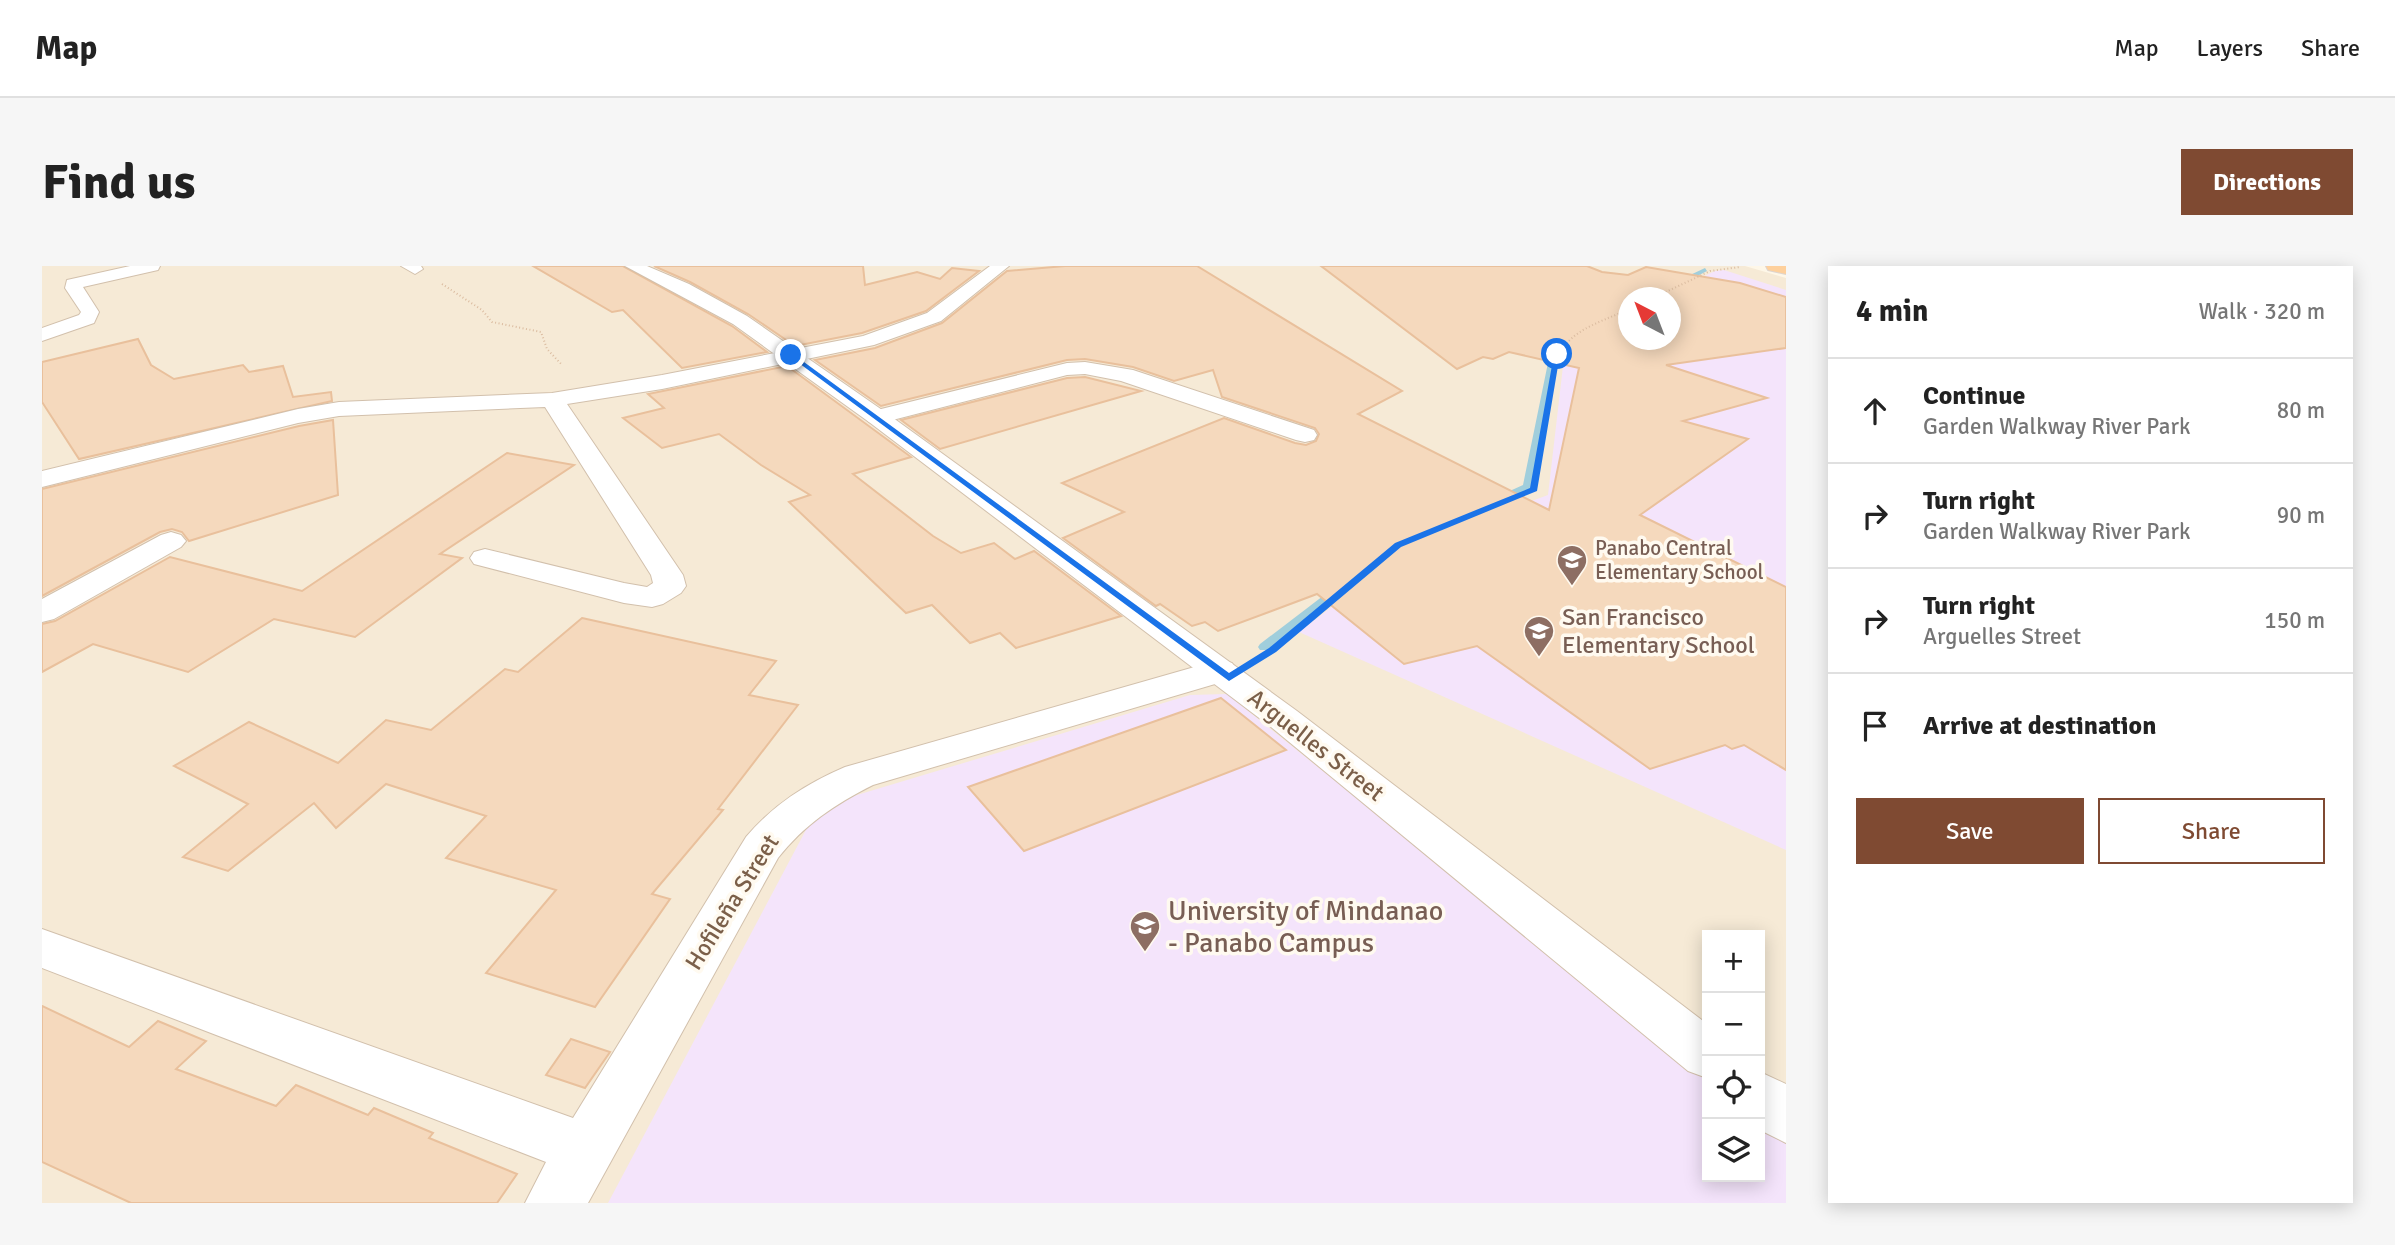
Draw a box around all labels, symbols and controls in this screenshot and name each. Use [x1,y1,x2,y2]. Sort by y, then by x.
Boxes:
text: Map [35,28,97,69]
text: Map [2114,33,2159,63]
text: Layers [2197,33,2263,63]
text: Share [2301,33,2360,63]
button: Directions [2181,149,2353,215]
text: Find us [42,152,195,212]
north arrow [1618,287,1681,350]
text: 4 min [1856,293,1928,330]
text: Walk · 320 m [2199,297,2325,326]
route start [1541,338,1572,369]
route end [775,339,806,370]
text: Continue [1923,380,2025,412]
icon: ahead [1856,392,1894,430]
text: 80 m [2277,396,2325,425]
text: Garden Walkway River Park [1923,412,2190,441]
text: Turn right [1923,485,2035,517]
icon: right [1856,497,1894,535]
text: 90 m [2277,501,2325,530]
text: Garden Walkway River Park [1923,517,2190,546]
place label: Panabo Central Elementary School [1595,535,1764,585]
school or university icon: Panabo Central Elementary School [1555,543,1589,587]
text: Turn right [1923,590,2035,622]
place label: San Francisco Elementary School [1562,602,1755,660]
icon: right [1856,602,1894,640]
text: 150 m [2264,606,2325,635]
school or university icon: San Francisco Elementary School [1522,614,1556,658]
text: Arguelles Street [1923,622,2081,651]
street label: Arguelles Street [1242,682,1390,808]
icon: arrive [1856,707,1894,745]
text: Arrive at destination [1923,710,2156,742]
button: Save [1856,798,2084,864]
button: Share [2098,798,2325,864]
street label: Hofileña Street [678,829,786,975]
place label: University of Mindanao - Panabo Campus [1168,894,1443,960]
school or university icon: University of Mindanao - Panabo Campus [1128,909,1162,953]
map controls [1702,930,1765,1182]
button: + [1702,930,1765,993]
button: − [1702,993,1765,1056]
button: locate [1702,1056,1765,1119]
button: layers [1702,1119,1765,1182]

